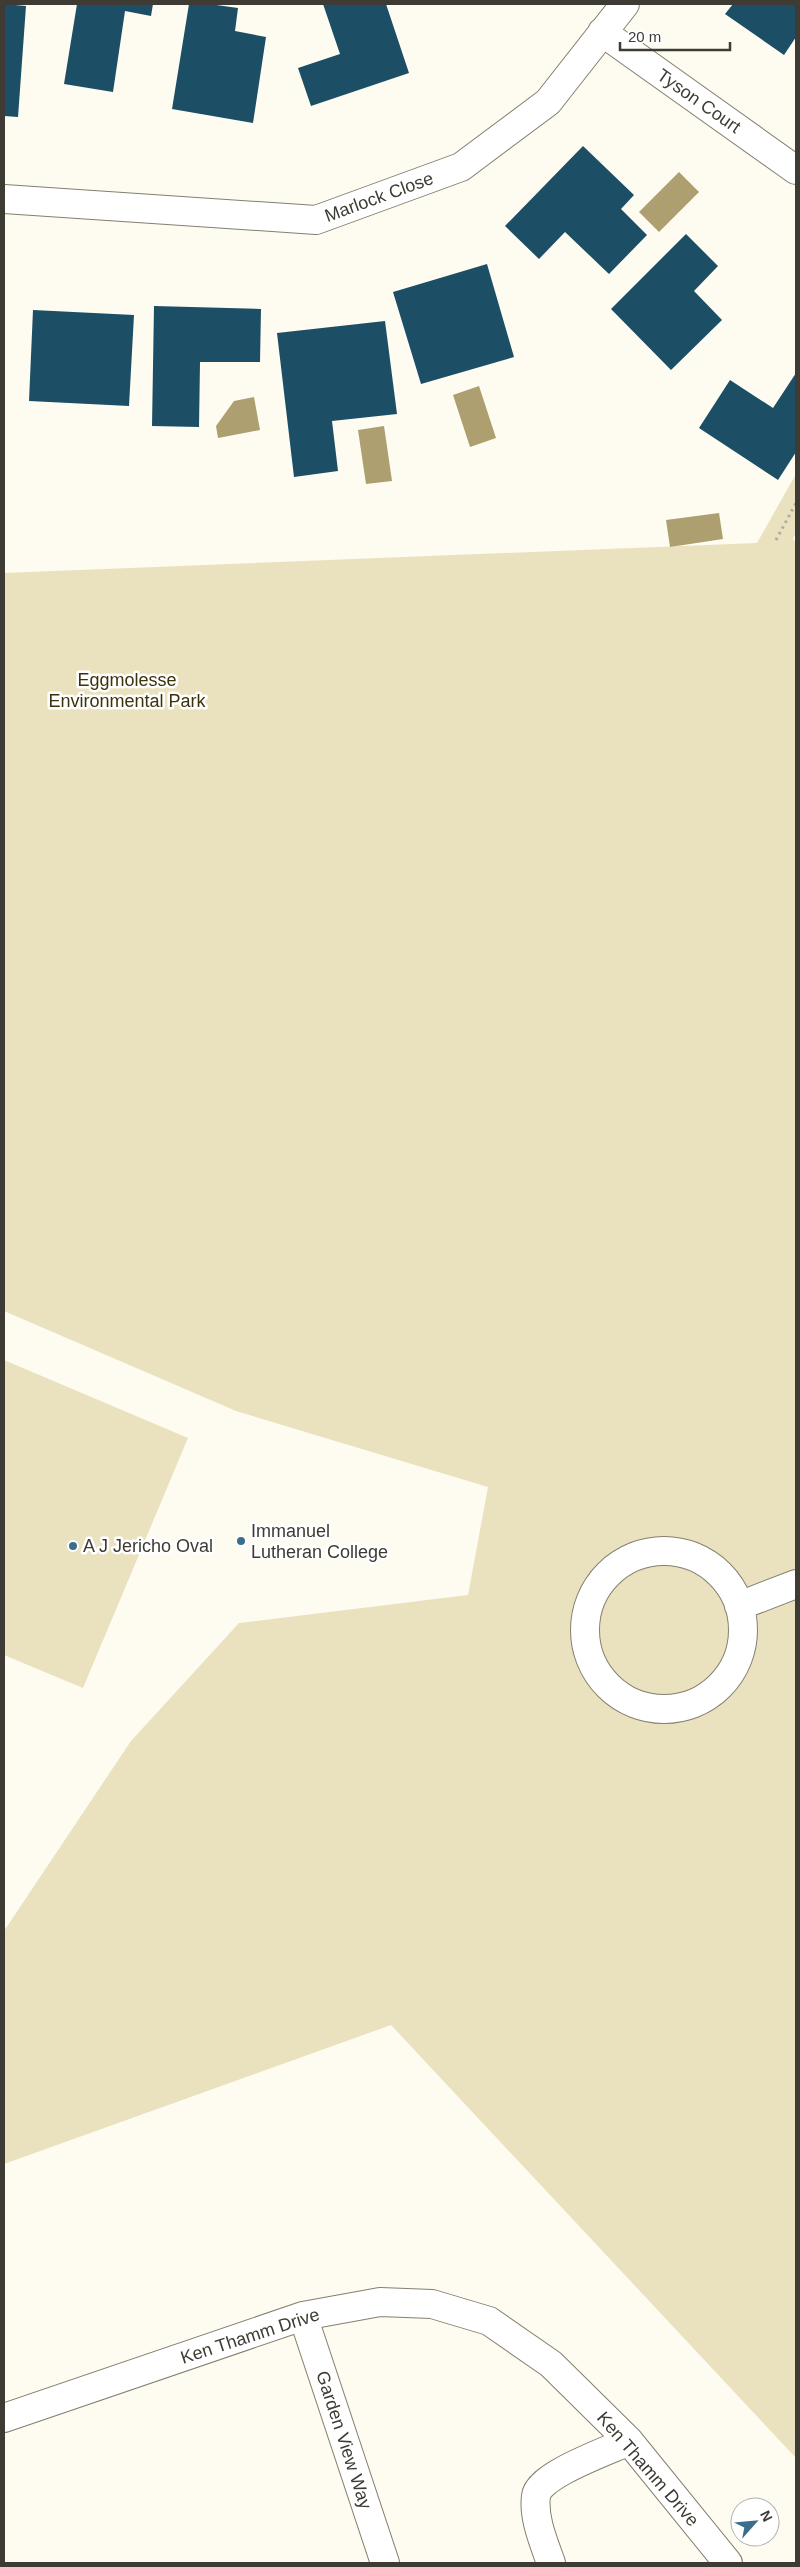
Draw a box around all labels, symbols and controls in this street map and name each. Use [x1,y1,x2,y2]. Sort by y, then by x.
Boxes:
scale bar [620,20,730,52]
text: 20 m [628,28,661,45]
street label: Tyson Court [654,65,744,137]
street label: Marlock Close [322,168,436,226]
park label: Eggmolesse Environmental Park [48,670,207,711]
place label: Immanuel Lutheran College [251,1521,388,1562]
marker: Immanuel Lutheran College [235,1535,247,1547]
place label: A J Jericho Oval [83,1536,213,1556]
marker: A J Jericho Oval [67,1540,79,1552]
street label: Ken Thamm Drive [178,2304,322,2368]
street label: Garden View Way [312,2368,376,2512]
street label: Ken Thamm Drive [593,2408,703,2530]
north arrow [730,2497,780,2547]
text: N [757,2508,776,2524]

